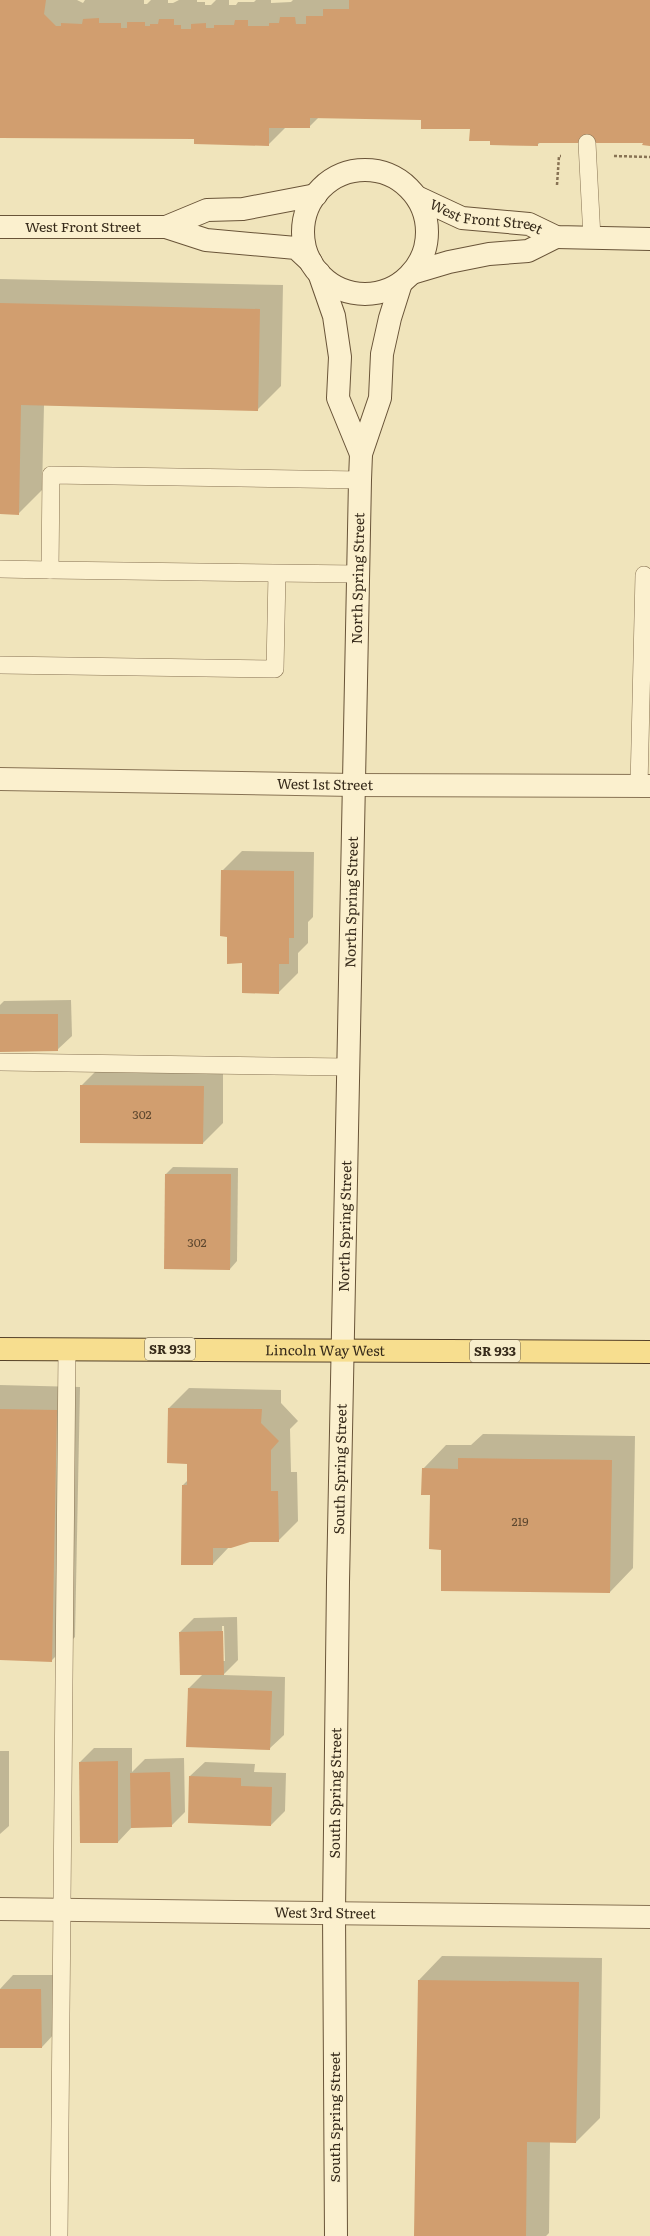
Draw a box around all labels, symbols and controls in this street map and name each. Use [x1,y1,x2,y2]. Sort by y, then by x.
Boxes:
street label: West Front Street [427,193,547,238]
street label: West Front Street [25,216,141,236]
street label: North Spring Street [346,512,368,644]
street label: West 1st Street [277,773,373,794]
street label: North Spring Street [339,836,362,968]
house number: 302 [132,1105,152,1123]
street label: North Spring Street [333,1160,355,1292]
house number: 302 [187,1233,207,1251]
road number: SR 933 [145,1338,195,1360]
street label: Lincoln Way West [265,1339,385,1360]
road number: SR 933 [470,1340,520,1362]
street label: South Spring Street [328,1403,351,1535]
house number: 219 [511,1512,529,1530]
street label: South Spring Street [324,1727,345,1859]
street label: West 3rd Street [274,1901,376,1923]
street label: South Spring Street [324,2051,344,2182]

